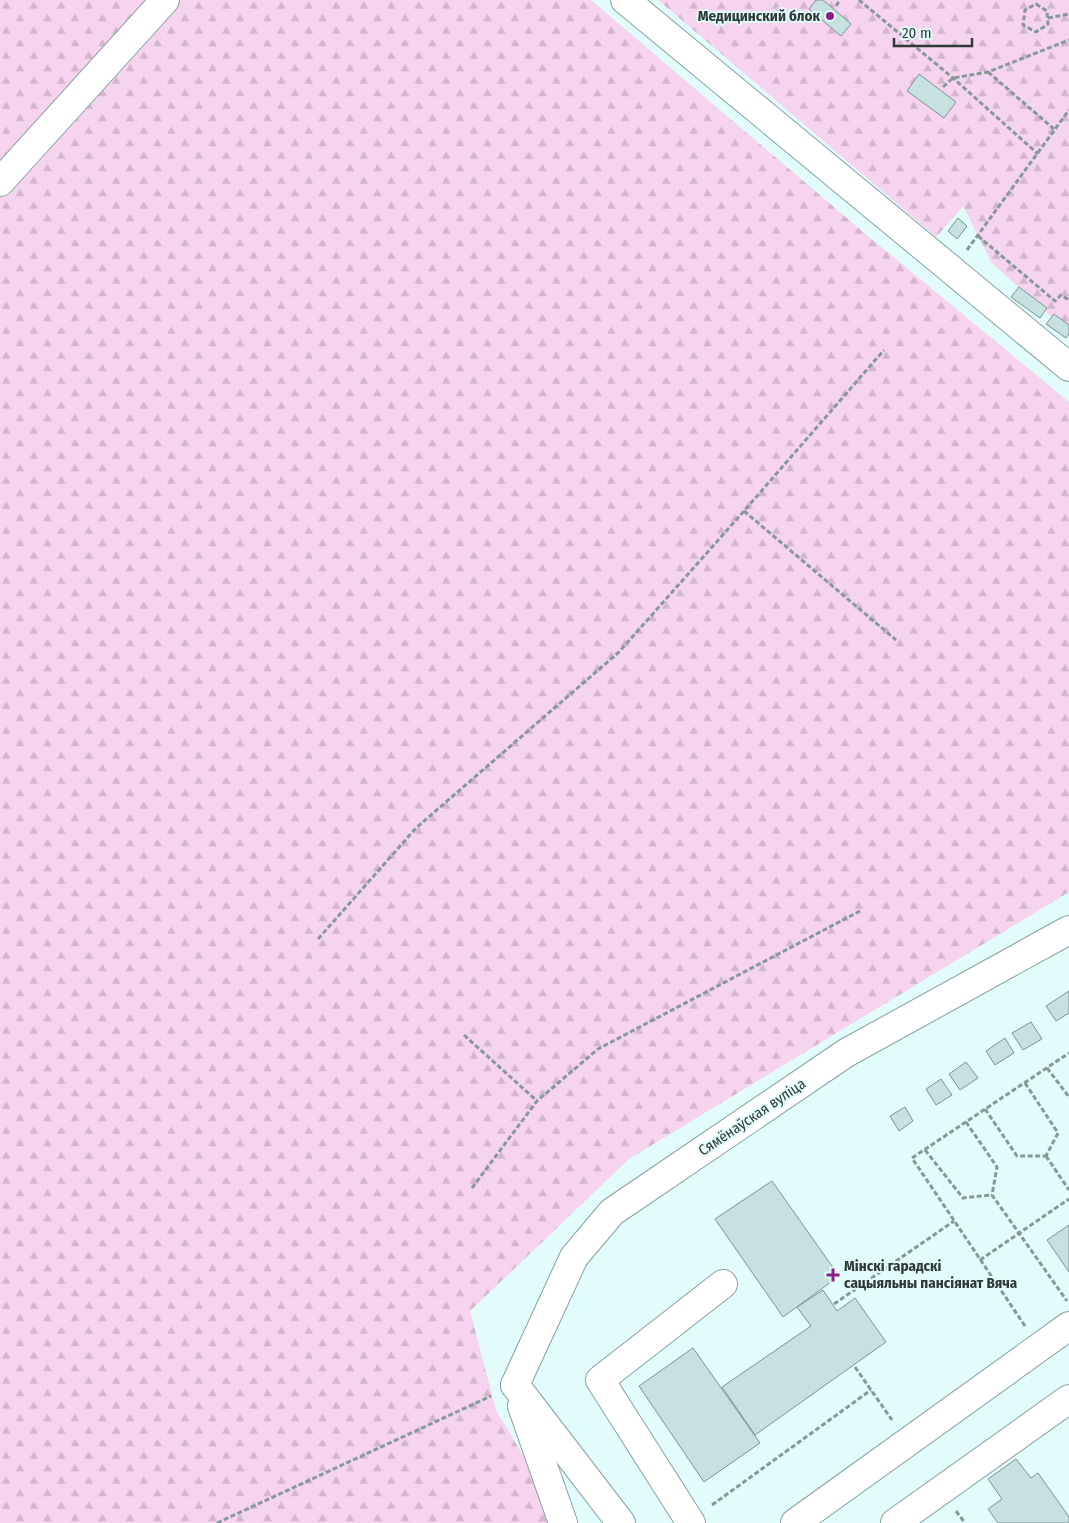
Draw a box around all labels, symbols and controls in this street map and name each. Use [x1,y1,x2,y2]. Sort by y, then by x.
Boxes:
place label: Медицинский блок [698,7,820,25]
marker: Медицинский блок [824,10,836,22]
scale bar [894,15,972,47]
text: 20 m [902,24,932,42]
street label: Сямёнаўская вуліца [695,1075,809,1159]
place label: Мінскі гарадскі сацыяльны пансіянат Вяча [844,1257,1018,1292]
marker: Мінскі гарадскі сацыяльны пансіянат Вяча [826,1268,840,1282]

